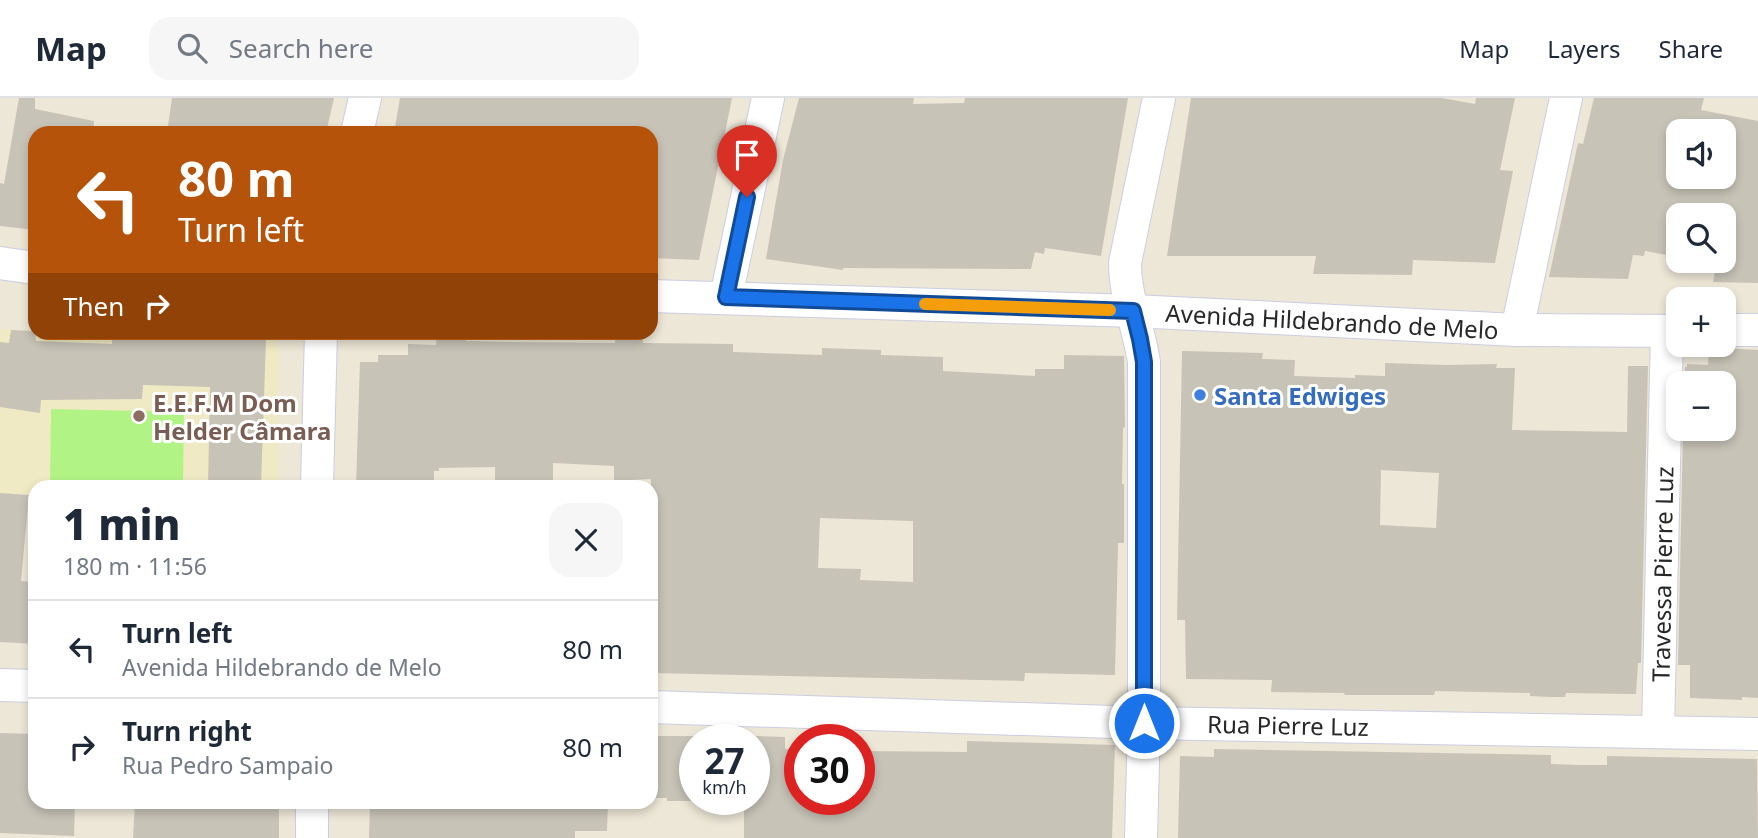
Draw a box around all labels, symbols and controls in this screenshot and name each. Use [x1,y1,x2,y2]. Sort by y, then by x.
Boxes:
search box [149,17,639,80]
text: Map [35,26,107,71]
icon: search [173,29,211,67]
text: Search here [229,30,373,66]
text: Map [1459,32,1509,65]
text: Layers [1547,32,1621,65]
text: Share [1659,32,1723,65]
map controls [1666,119,1736,441]
button: sound [1666,119,1736,189]
pin [717,125,777,197]
icon: arrive [728,136,766,174]
text: 80 m [178,145,295,211]
icon: left [63,154,154,245]
button: search [1666,203,1736,273]
text: Turn left [178,208,304,251]
icon: right [138,287,176,325]
button: + [1666,287,1736,357]
text: Then [63,288,124,324]
street label: Avenida Hildebrando de Melo [1165,296,1499,346]
button: − [1666,371,1736,441]
place label: Santa Edwiges [1214,379,1386,412]
place label: E.E.F.M Dom Helder Câmara [153,386,332,447]
marker: Santa Edwiges [1192,387,1208,403]
marker: E.E.F.M Dom Helder Câmara [131,408,147,424]
street label: Travessa Pierre Luz [1644,466,1680,682]
text: 1 min [63,495,180,552]
button: close [549,503,623,577]
text: 180 m · 11:56 [63,550,207,582]
text: Turn left [122,615,233,651]
icon: left [63,630,101,668]
text: 80 m [562,631,623,667]
text: Avenida Hildebrando de Melo [122,651,442,683]
position arrow [1107,686,1181,760]
street label: Rua Pierre Luz [1207,707,1369,743]
text: Turn right [122,713,252,749]
speed limit sign: 30 [784,724,875,815]
icon: right [63,728,101,766]
text: 80 m [562,729,623,765]
text: 27 [704,737,745,784]
text: Rua Pedro Sampaio [122,749,333,781]
text: km/h [702,775,747,799]

